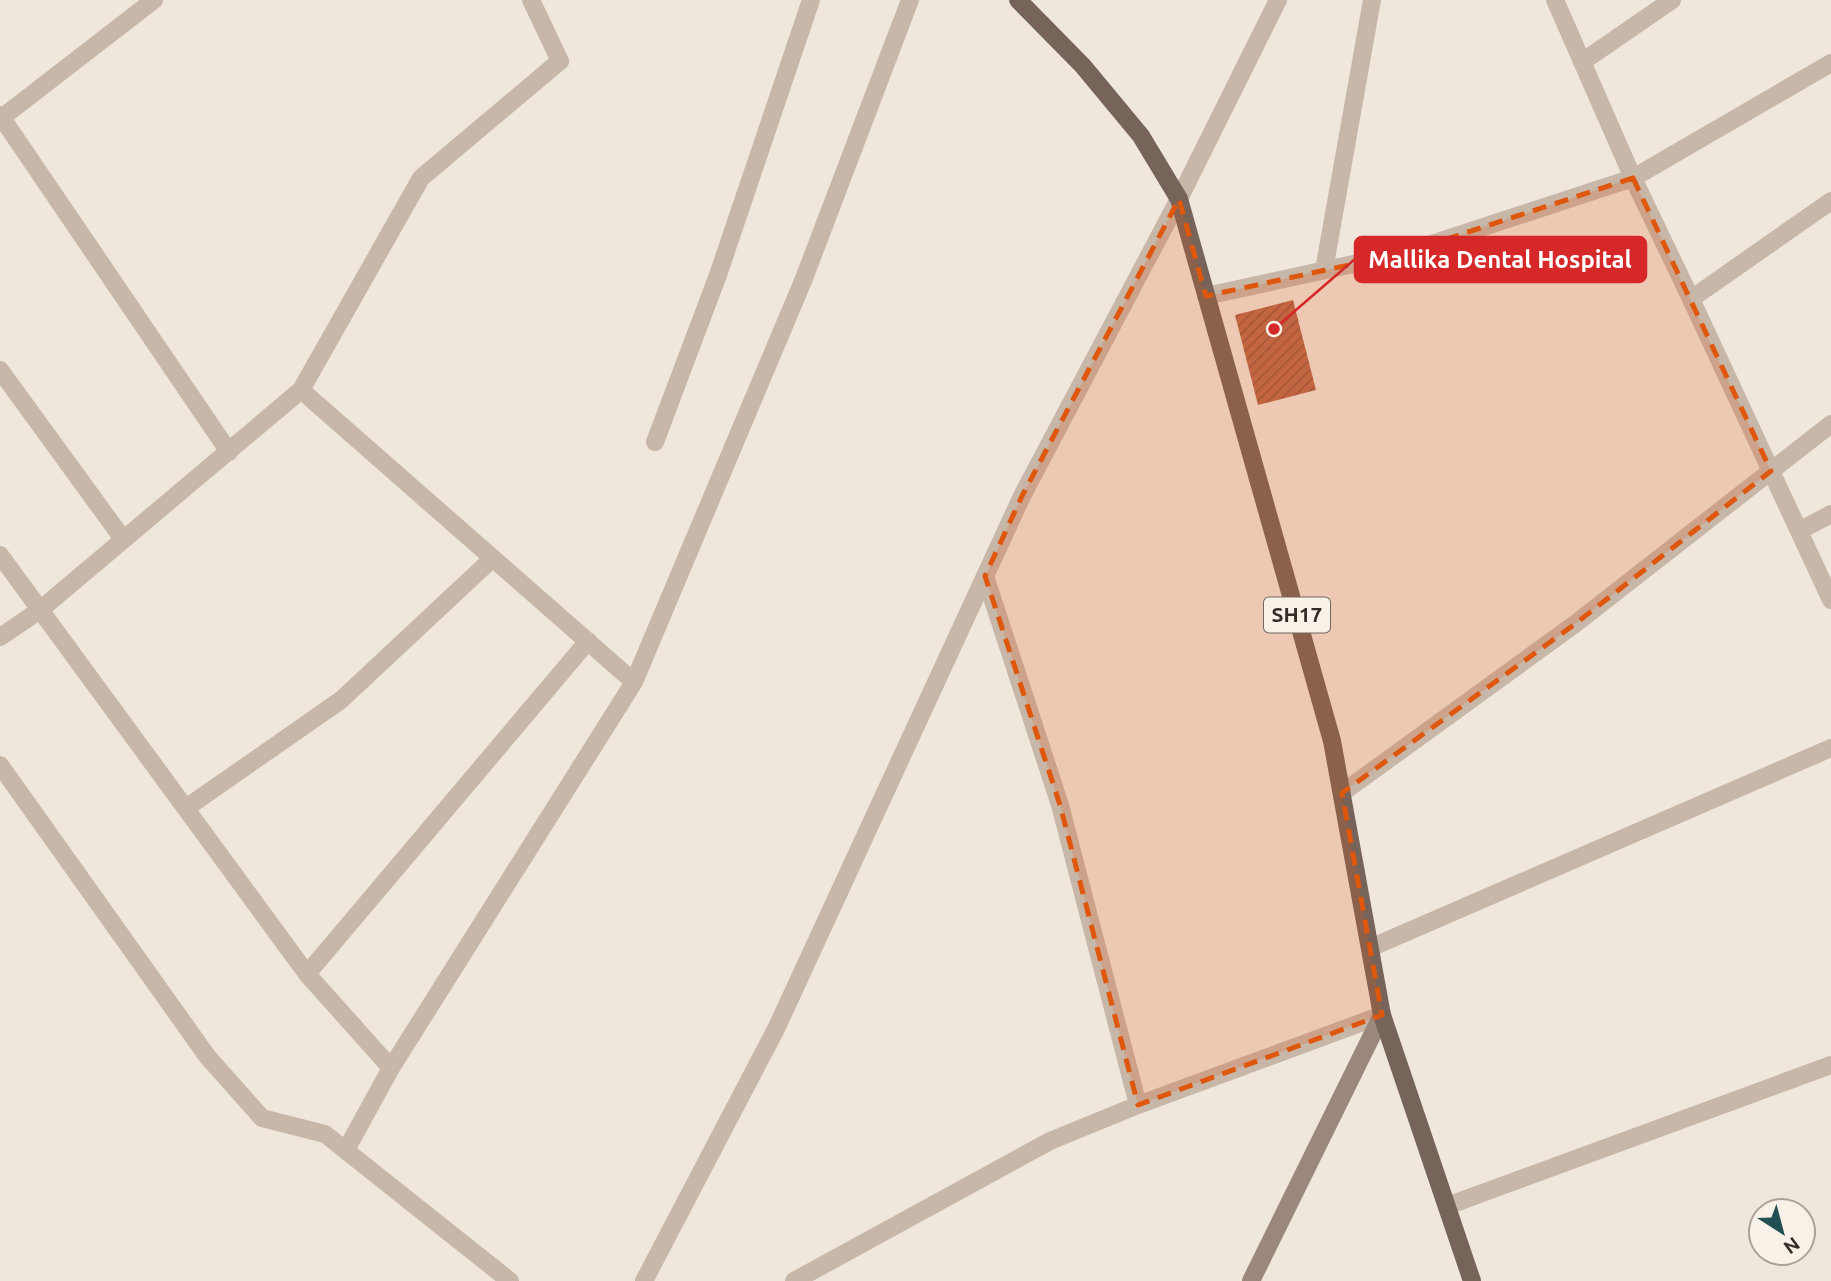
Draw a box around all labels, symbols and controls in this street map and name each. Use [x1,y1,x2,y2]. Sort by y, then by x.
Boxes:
callout: Mallika Dental Hospital [1355,237,1646,282]
text: Mallika Dental Hospital [1368,246,1632,273]
road number: SH17 [1264,598,1330,632]
north arrow [1747,1197,1817,1267]
text: N [1780,1233,1804,1259]

